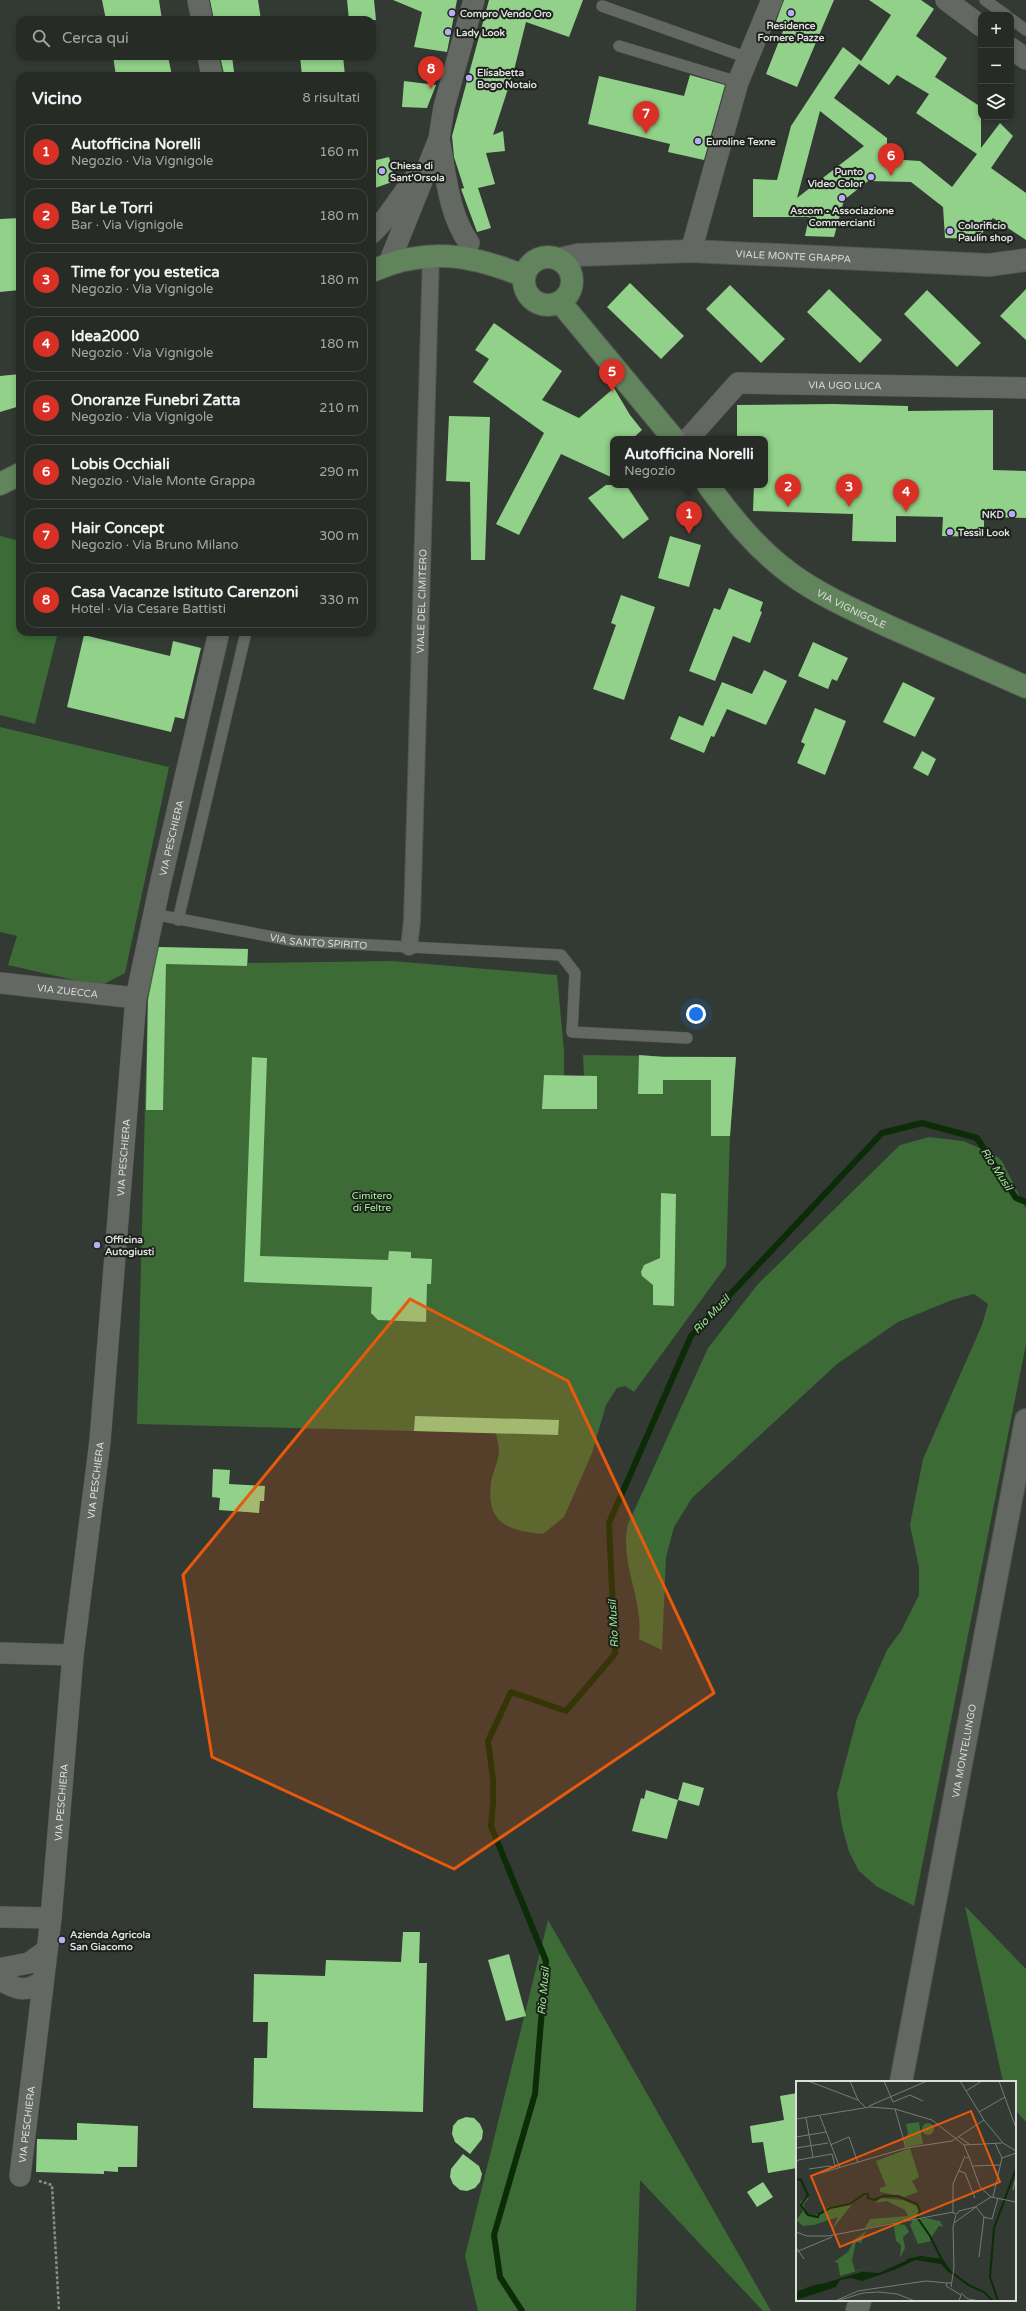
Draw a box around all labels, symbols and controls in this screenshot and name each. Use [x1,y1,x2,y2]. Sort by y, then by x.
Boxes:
marker: Compro Vendo Oro [447,8,457,18]
place label: Compro Vendo Oro [460,8,552,20]
marker: Residence Fornere Pazze [786,8,796,18]
map controls [978,12,1014,120]
button: + [978,12,1014,48]
search box [16,16,376,60]
place label: Residence Fornere Pazze [758,20,825,44]
icon: search [30,27,52,49]
marker: Lady Look [443,27,453,37]
place label: Lady Look [456,27,506,39]
text: Cerca qui [62,29,129,47]
button: − [978,48,1014,84]
pin: 8 [418,56,444,89]
place label: Elisabetta Bogo Notaio [477,67,537,91]
marker: Elisabetta Bogo Notaio [464,73,474,83]
button: layers [978,84,1014,120]
text: Vicino [32,88,82,109]
text: 8 risultati [303,90,360,106]
pin: 7 [633,101,659,134]
text: Autofficina Norelli [71,135,201,153]
marker: Euroline Texne [693,136,703,146]
place label: Euroline Texne [706,136,776,148]
pin: 6 [878,143,904,176]
text: 1 [42,144,50,160]
text: 160 m [319,144,359,160]
text: Negozio · Via Vignigole [71,153,213,169]
place label: Chiesa di Sant'Orsola [390,160,445,184]
marker: Chiesa di Sant'Orsola [377,166,387,176]
place label: Punto Video Color [808,166,863,190]
marker: Punto Video Color [866,172,876,182]
marker: Ascom - Associazione Commercianti [837,193,847,203]
text: Bar Le Torri [71,199,153,217]
place label: Ascom - Associazione Commercianti [790,205,894,229]
text: 2 [42,208,50,224]
text: 180 m [319,208,359,224]
text: Bar · Via Vignigole [71,217,183,233]
place label: Colorificio Paulin shop [958,220,1014,244]
marker: Colorificio Paulin shop [945,226,955,236]
street label: VIALE MONTE GRAPPA [735,248,851,266]
text: Time for you estetica [71,263,220,281]
text: 3 [42,272,50,288]
text: 180 m [319,272,359,288]
text: Negozio · Via Vignigole [71,281,213,297]
text: Idea2000 [71,327,139,345]
text: 4 [42,336,50,352]
text: 180 m [319,336,359,352]
text: Negozio · Via Vignigole [71,345,213,361]
pin: 5 [599,359,625,392]
street label: VIA UGO LUCA [808,379,882,392]
text: Onoranze Funebri Zatta [71,391,240,409]
text: 5 [42,400,50,416]
text: 210 m [319,400,359,416]
text: Negozio · Via Vignigole [71,409,213,425]
popup [610,436,768,488]
text: Autofficina Norelli [624,445,754,463]
text: Lobis Occhiali [71,455,170,473]
text: Negozio [624,463,676,479]
text: 6 [42,464,50,480]
text: 290 m [319,464,359,480]
text: Negozio · Viale Monte Grappa [71,473,255,489]
pin: 2 [775,474,801,507]
pin: 3 [836,474,862,507]
pin: 4 [893,479,919,512]
pin: 1 [676,501,702,534]
place label: NKD [982,509,1004,521]
marker: NKD [1007,509,1017,519]
text: Hair Concept [71,519,164,537]
marker: Tessil Look [945,527,955,537]
place label: Tessil Look [957,527,1010,539]
text: 7 [42,528,50,544]
text: 300 m [319,528,359,544]
text: Negozio · Via Bruno Milano [71,537,238,553]
street label: VIALE DEL CIMITERO [415,549,430,654]
text: Casa Vacanze Istituto Carenzoni [71,583,299,601]
street label: VIA VIGNIGOLE [814,587,888,631]
text: 8 [42,592,50,608]
text: 330 m [319,592,359,608]
text: Hotel · Via Cesare Battisti [71,601,226,617]
street label: VIA PESCHIERA [157,799,187,877]
street label: VIA SANTO SPIRITO [269,931,368,952]
street label: VIA ZUECCA [36,982,99,1001]
your location [686,1004,706,1024]
street label: VIA PESCHIERA [115,1118,133,1197]
water label: Rio Musil [978,1146,1016,1194]
park label: Cimitero di Feltre [352,1190,392,1214]
place label: Officina Autogiusti [105,1234,155,1258]
marker: Officina Autogiusti [92,1240,102,1250]
water label: Rio Musil [690,1291,733,1336]
street label: VIA PESCHIERA [85,1441,107,1520]
water label: Rio Musil [606,1598,621,1648]
street label: VIA MONTELUNGO [950,1703,979,1799]
street label: VIA PESCHIERA [52,1763,71,1841]
place label: Azienda Agricola San Giacomo [70,1929,151,1953]
marker: Azienda Agricola San Giacomo [57,1935,67,1945]
water label: Rio Musil [535,1965,552,2016]
inset map [796,2081,1016,2301]
street label: VIA PESCHIERA [17,2085,38,2164]

